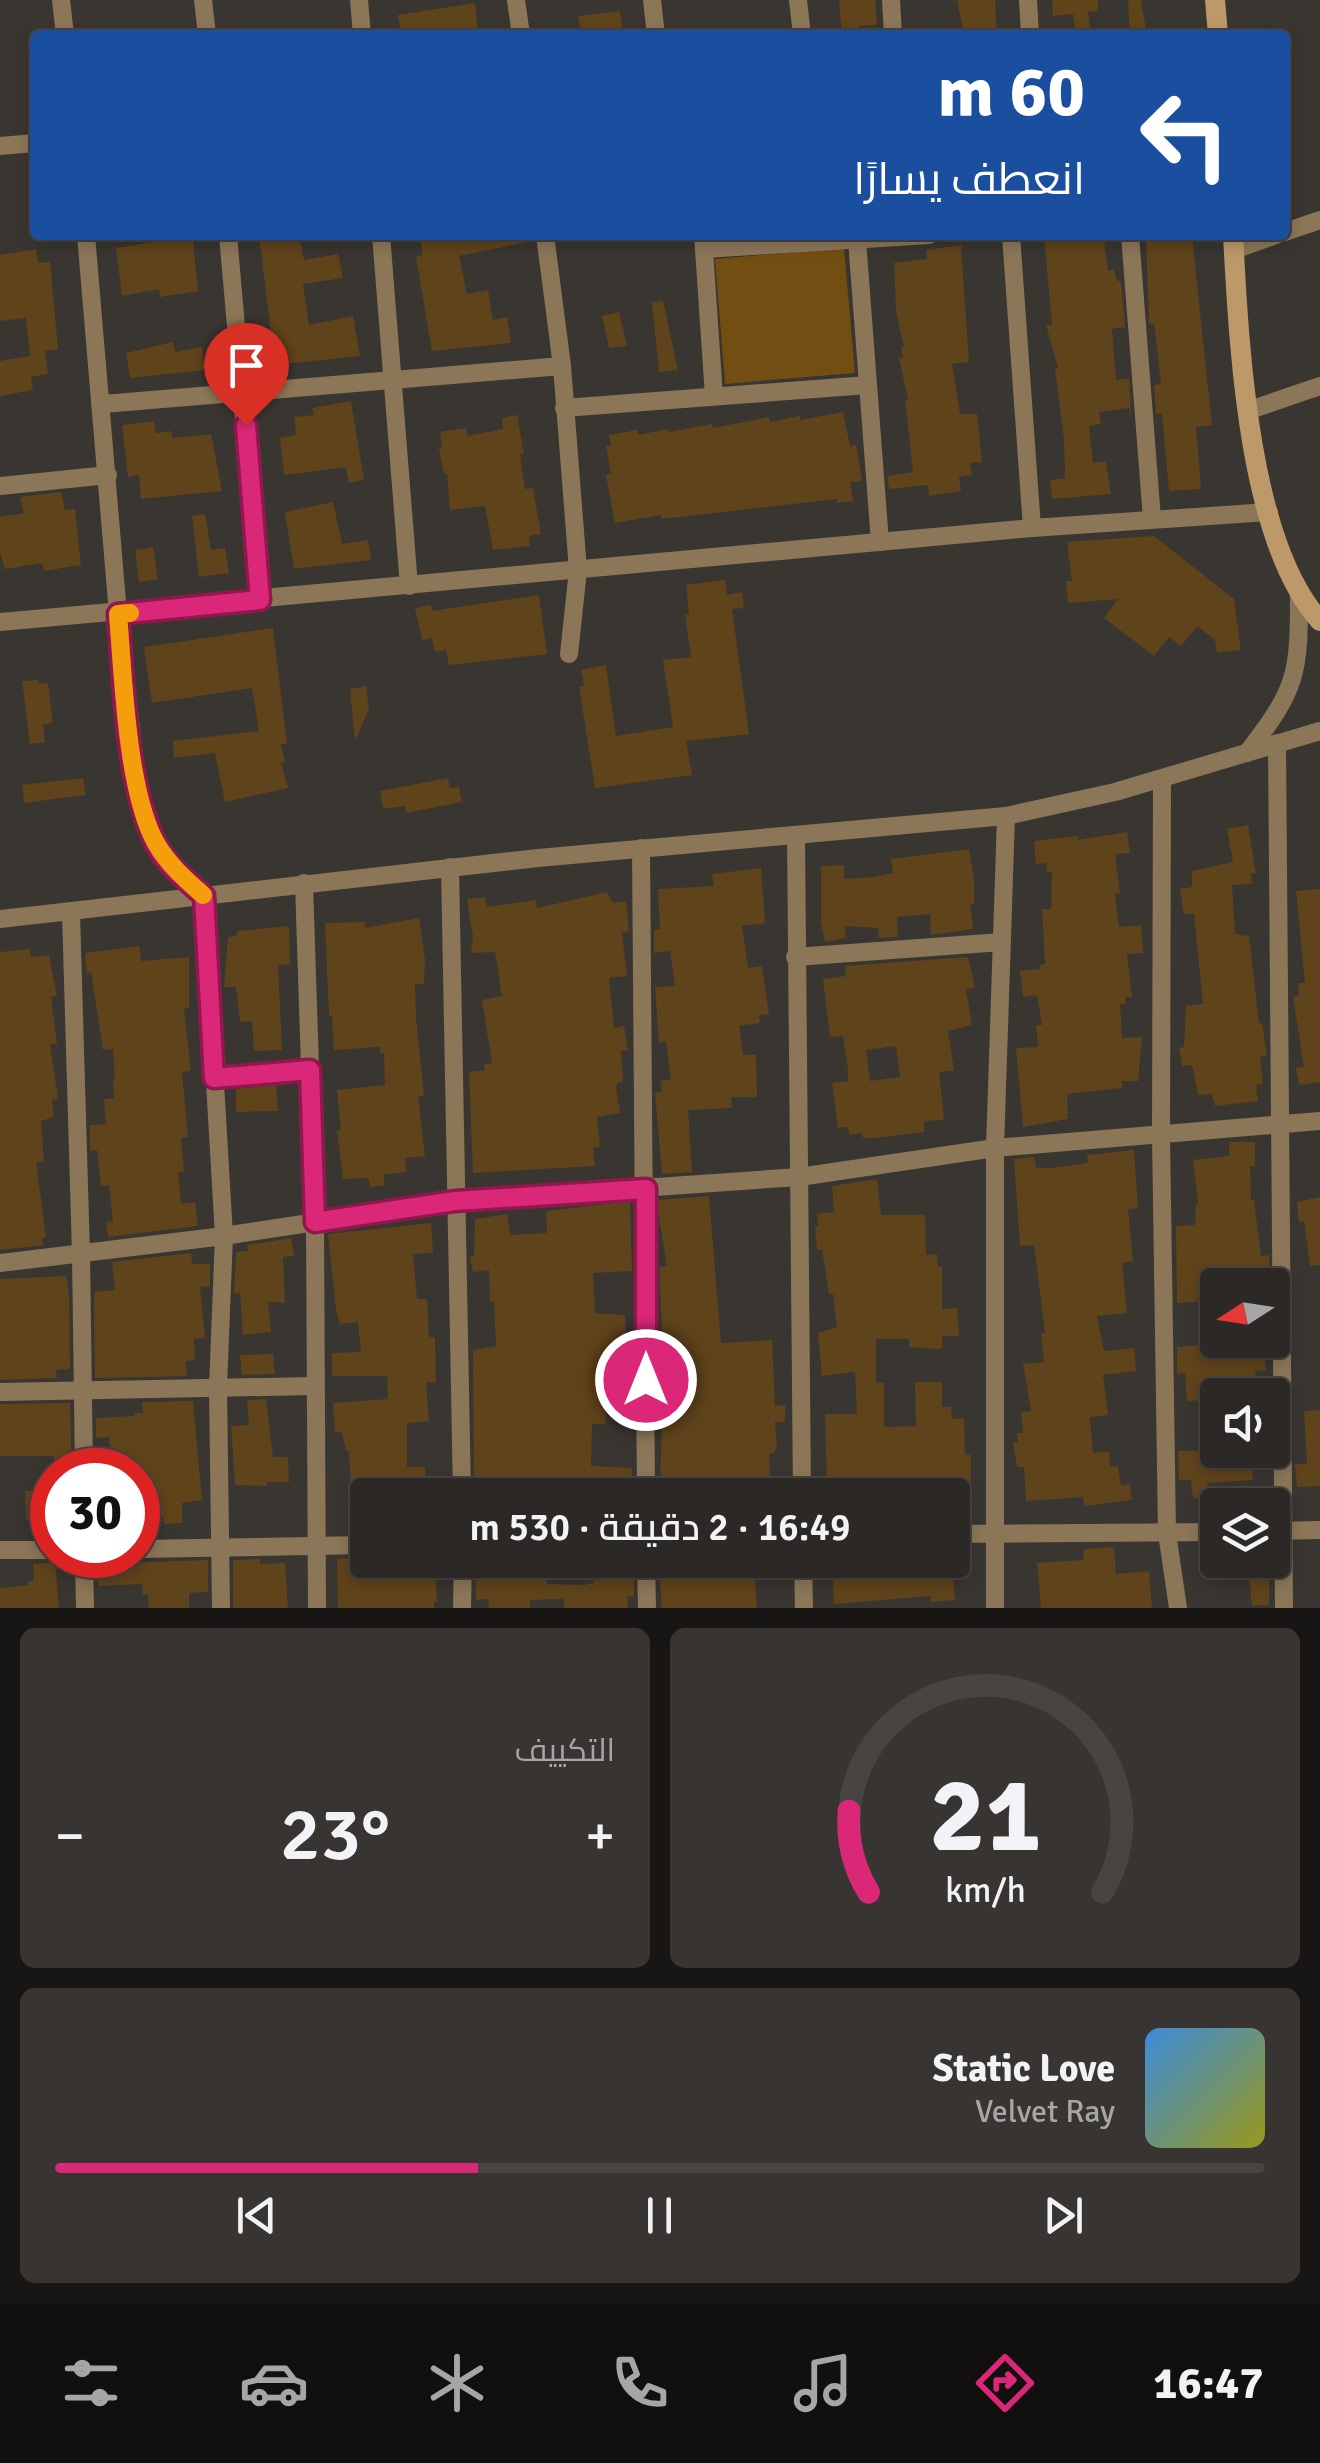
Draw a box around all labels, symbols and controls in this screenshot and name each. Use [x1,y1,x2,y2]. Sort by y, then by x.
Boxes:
text: 60 m [937,49,1085,135]
icon: left [1120,70,1250,200]
text: انعطف يسارًا [853,152,1085,207]
pin [204,323,289,426]
icon: arrive [219,338,274,393]
north arrow [1200,1268,1290,1358]
map controls [1200,1268,1290,1578]
position arrow [594,1328,698,1432]
button: sound [1200,1378,1290,1468]
speed limit sign: 30 [30,1448,160,1578]
button: layers [1200,1488,1290,1578]
text: 16:49 · 2 دقيقة · 530 m [470,1504,850,1551]
text: التكييف [515,1731,615,1770]
text: 21 [929,1752,1041,1880]
text: 23° [280,1788,390,1881]
text: − [55,1802,85,1870]
text: + [585,1802,615,1870]
text: km/h [945,1868,1025,1912]
text: Static Love [933,2045,1115,2092]
text: Velvet Ray [975,2092,1115,2131]
icon: previous [229,2188,284,2243]
icon: pause [632,2188,687,2243]
icon: next [1036,2188,1091,2243]
icon: filters [56,2348,126,2418]
icon: car [239,2348,309,2418]
icon: climate [422,2348,492,2418]
icon: phone [605,2348,675,2418]
icon: music [788,2348,858,2418]
icon: directions [970,2348,1040,2418]
text: 16:47 [1153,2356,1264,2411]

